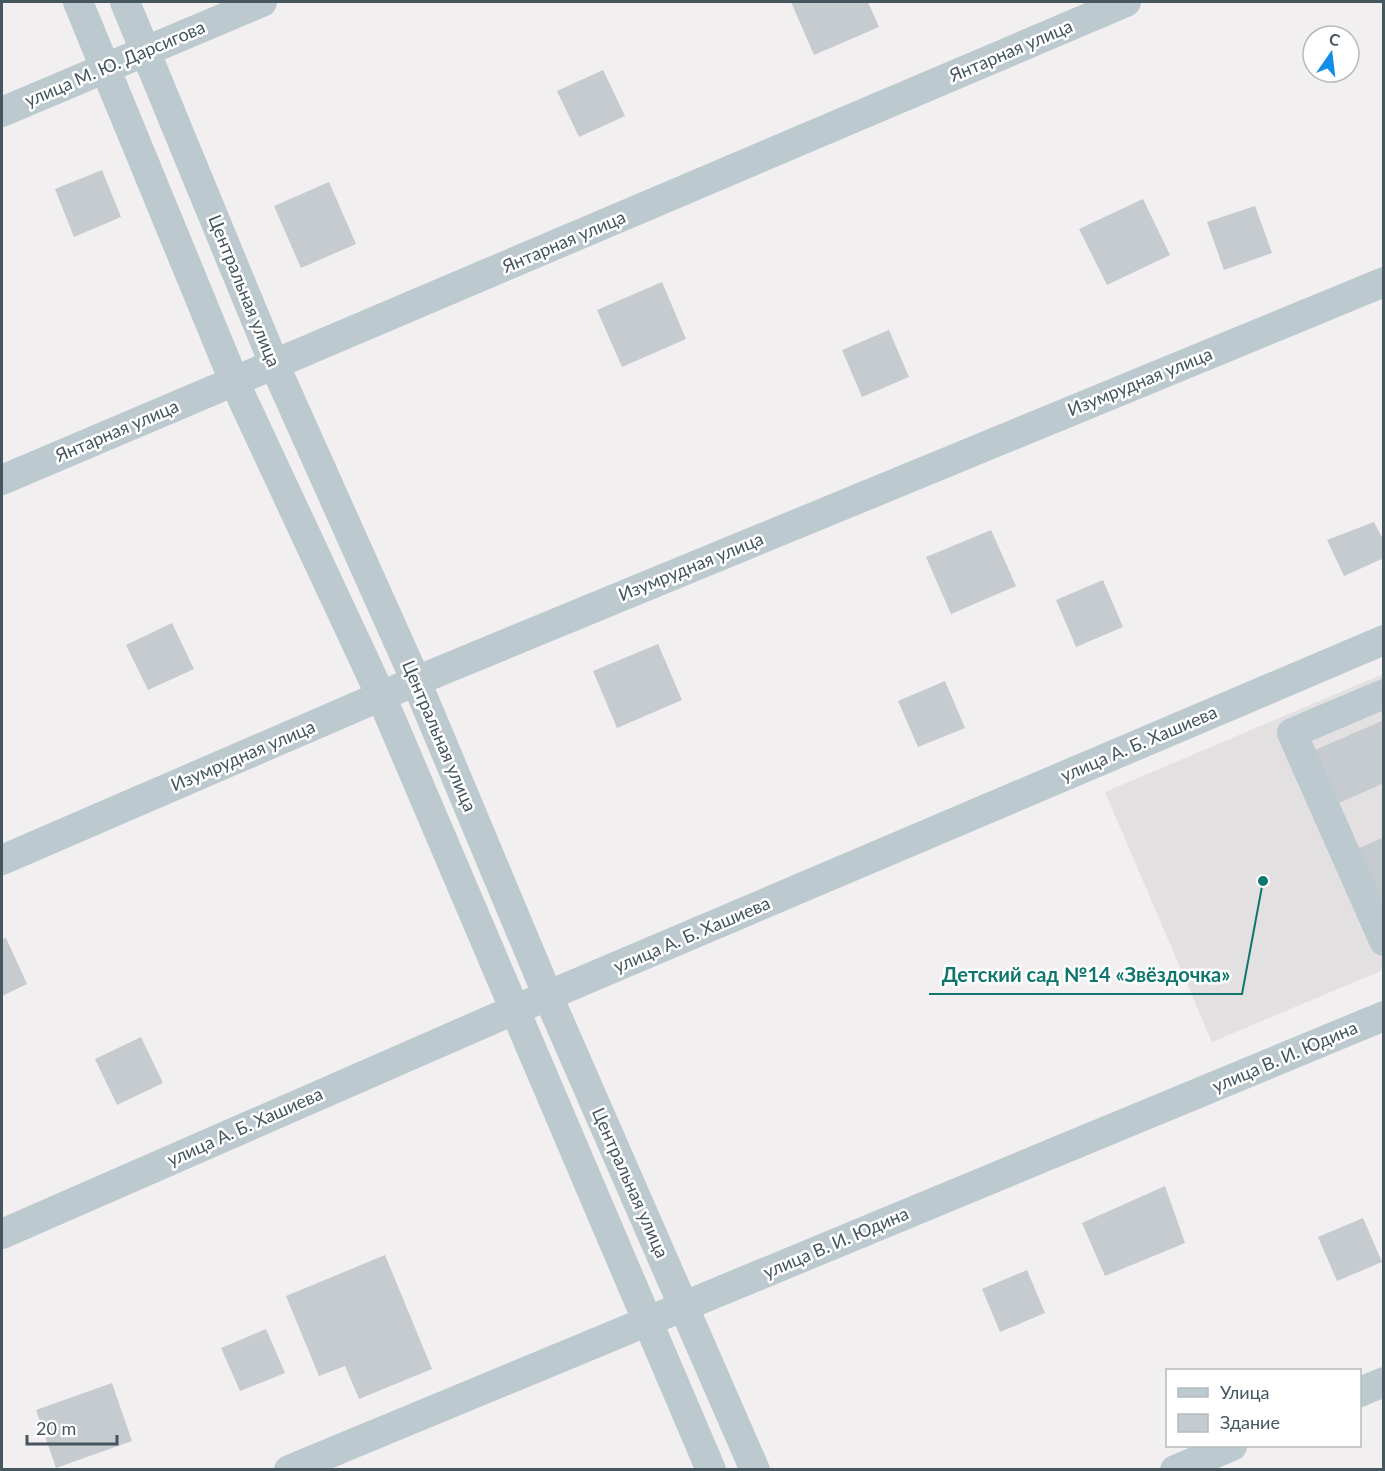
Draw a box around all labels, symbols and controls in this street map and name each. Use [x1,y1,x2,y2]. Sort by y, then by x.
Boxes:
street label: Янтарная улица [945,14,1076,86]
street label: улица М. Ю. Дарсигова [21,15,208,111]
north arrow [1301,24,1361,84]
text: С [1327,28,1343,50]
street label: Янтарная улица [498,205,629,277]
street label: Центральная улица [204,211,285,370]
street label: Изумрудная улица [1064,342,1215,420]
street label: Янтарная улица [51,394,182,466]
street label: Изумрудная улица [615,527,766,605]
street label: Центральная улица [398,657,482,815]
street label: улица А. Б. Хашиева [1057,700,1220,786]
street label: Изумрудная улица [167,715,318,795]
street label: улица А. Б. Хашиева [610,891,773,977]
callout: Детский сад №14 «Звёздочка» [929,956,1242,994]
text: Детский сад №14 «Звёздочка» [942,962,1230,986]
street label: улица В. И. Юдина [1209,1016,1360,1097]
street label: улица А. Б. Хашиева [163,1082,326,1170]
street label: Центральная улица [588,1104,674,1261]
street label: улица В. И. Юдина [760,1202,911,1283]
legend [1166,1369,1361,1447]
text: Улица [1220,1381,1270,1403]
scale bar [27,1408,117,1446]
text: Здание [1220,1411,1280,1433]
text: 20 m [36,1417,76,1439]

